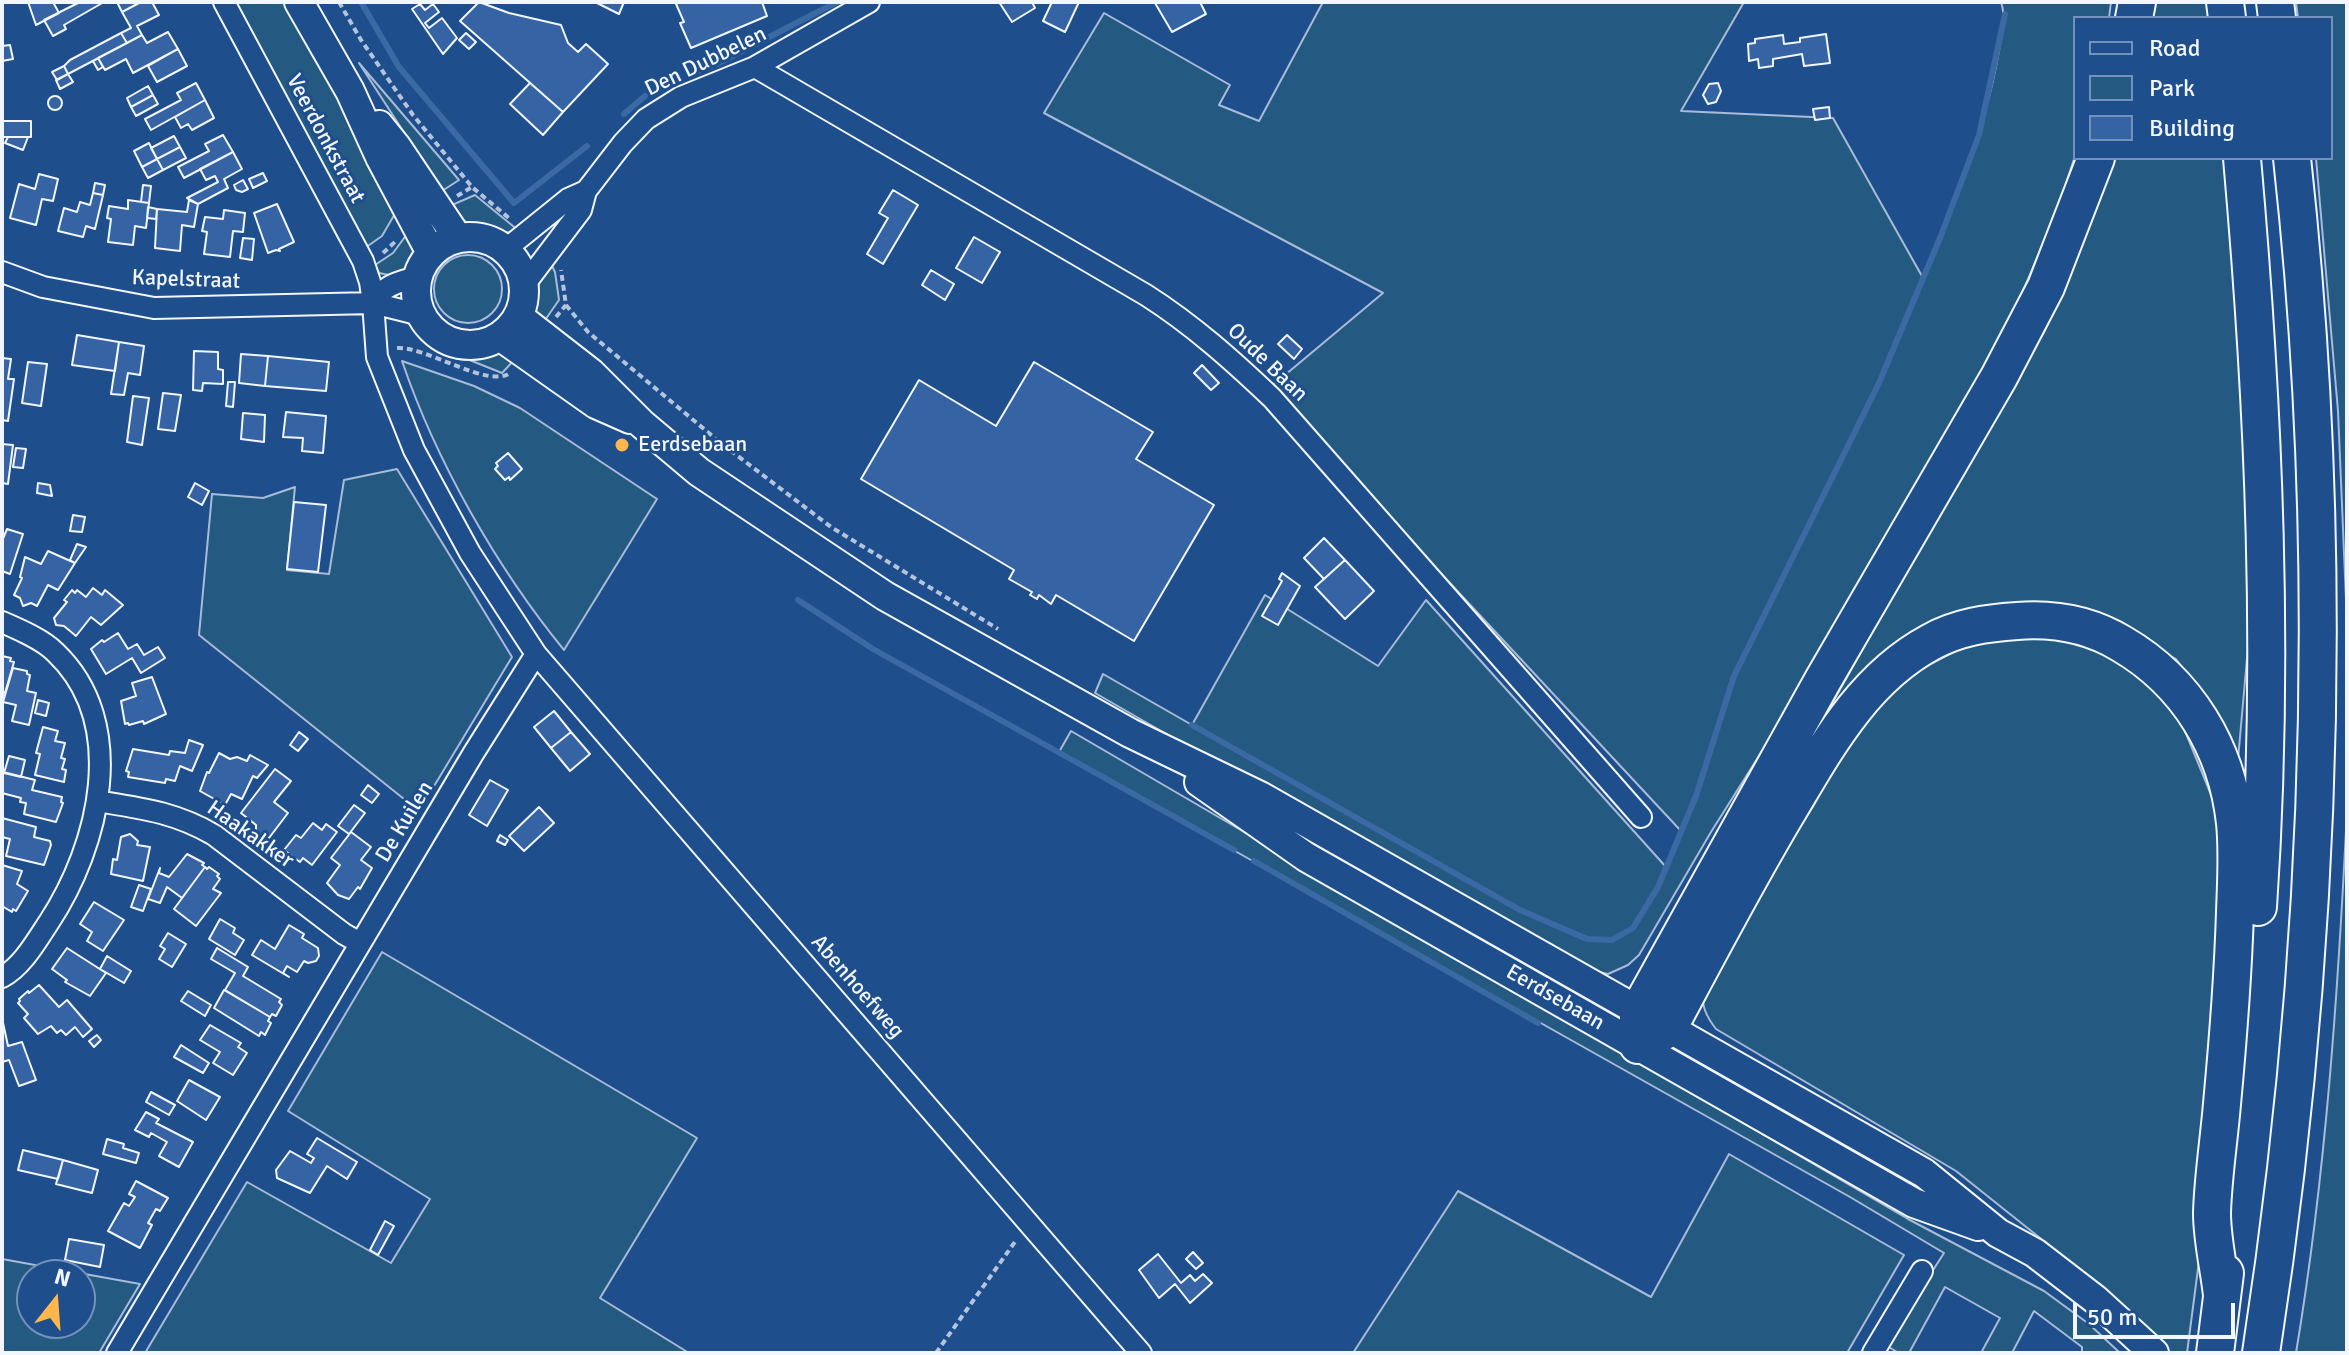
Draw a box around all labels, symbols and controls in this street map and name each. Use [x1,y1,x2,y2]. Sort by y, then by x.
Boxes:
legend [2073,16,2333,160]
street label: Den Dubbelen [641,21,771,103]
text: Road [2149,33,2200,63]
street label: Veerdonkstraat [280,70,370,208]
text: Park [2149,73,2195,103]
text: Building [2149,113,2235,143]
street label: Kapelstraat [131,265,241,295]
street label: Oude Baan [1221,318,1313,408]
place label: Eerdsebaan [638,432,747,458]
marker: Eerdsebaan [613,436,631,454]
street label: De Kuilen [371,777,439,867]
street label: Haakakker [201,795,299,875]
street label: Abenhoefweg [805,930,909,1044]
street label: Eerdsebaan [1501,959,1609,1037]
north arrow [16,1259,96,1339]
text: N [51,1262,74,1293]
scale bar [2077,1287,2239,1337]
text: 50 m [2087,1302,2137,1332]

